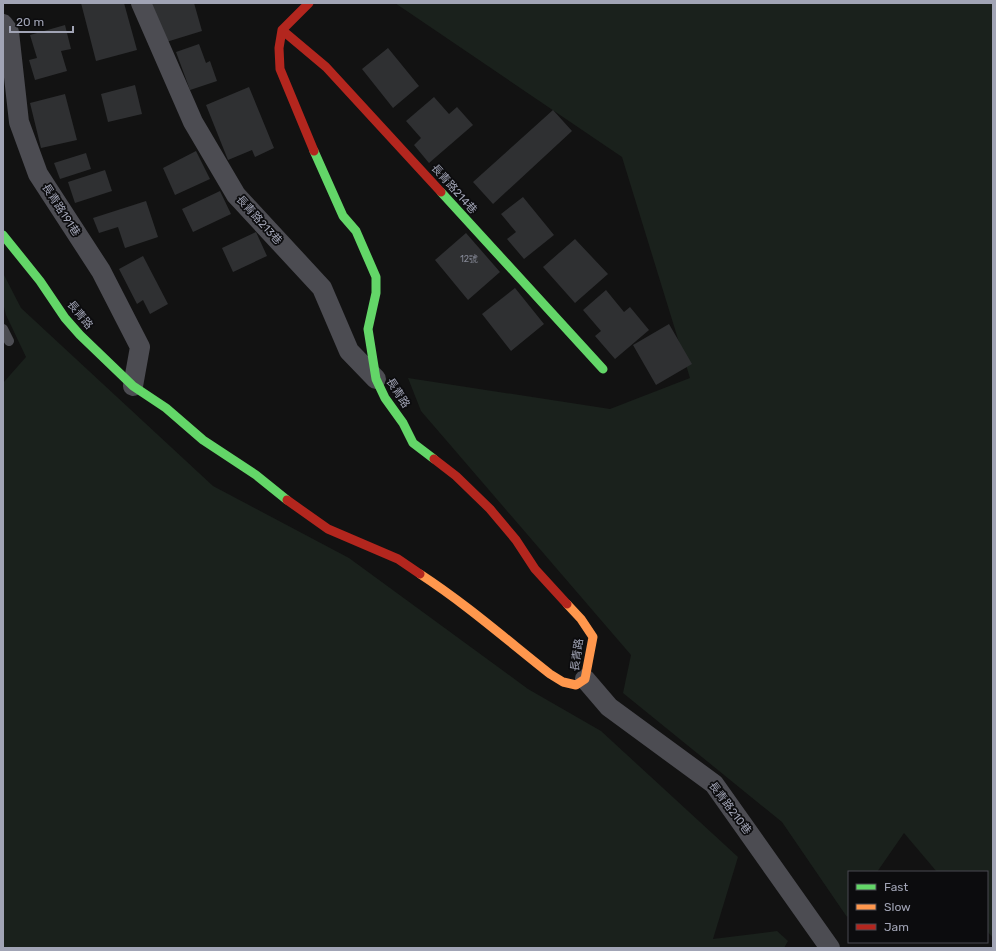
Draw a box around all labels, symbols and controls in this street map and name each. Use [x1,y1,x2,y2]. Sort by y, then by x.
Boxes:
scale bar [10,8,73,34]
text: 20 m [16,15,44,29]
street label: 長青路214巷 [428,162,480,216]
street label: 長青路191巷 [39,181,83,239]
street label: 長青路213巷 [233,193,285,247]
house number: 12號 [460,254,478,264]
street label: 長青路 [64,298,96,332]
street label: 長青路 [384,376,412,410]
street label: 長青路 [568,638,586,672]
street label: 長青路210巷 [706,779,754,837]
legend [848,871,988,943]
text: Fast [884,880,908,894]
text: Slow [884,900,911,914]
text: Jam [884,920,909,934]

